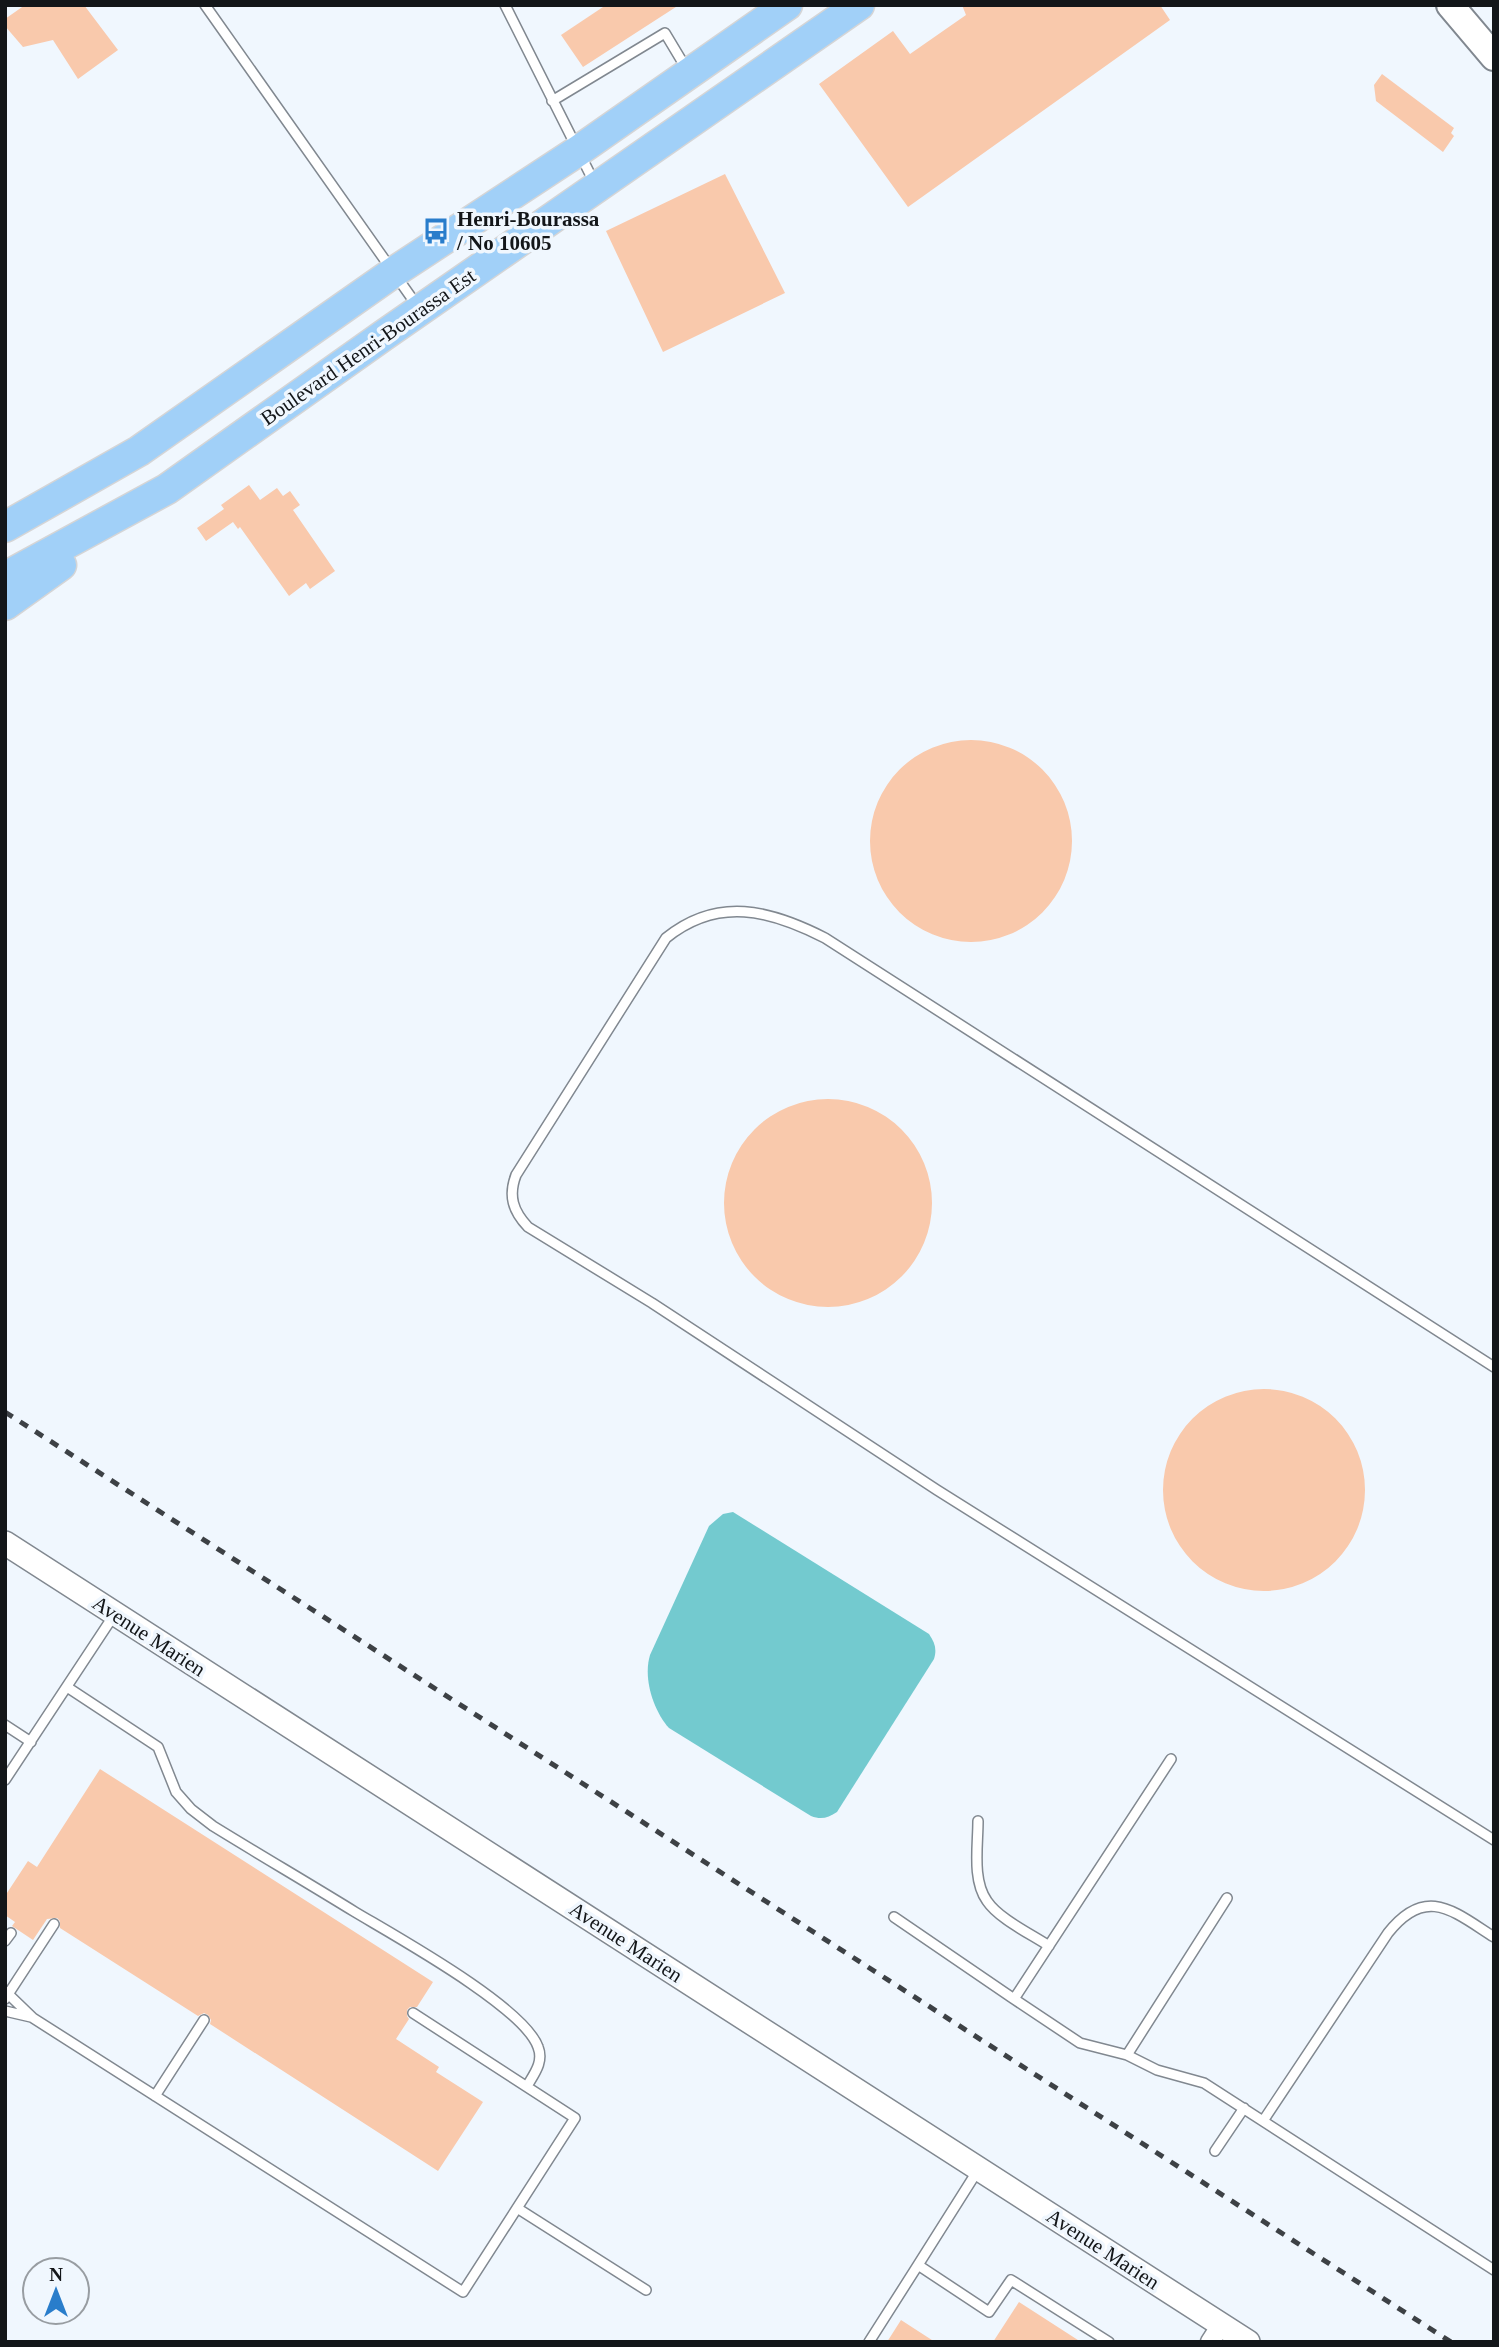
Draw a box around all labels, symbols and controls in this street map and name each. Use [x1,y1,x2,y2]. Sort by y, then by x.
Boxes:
place label: Henri-Bourassa / No 10605 [456,207,600,255]
bus stop icon: Henri-Bourassa / No 10605 [421,216,451,246]
street label: Boulevard Henri-Bourassa Est [256,263,480,430]
street label: Avenue Marien [88,1591,210,1682]
street label: Avenue Marien [565,1897,687,1988]
street label: Avenue Marien [1042,2204,1164,2295]
north arrow [21,2256,91,2326]
text: N [49,2264,63,2285]

